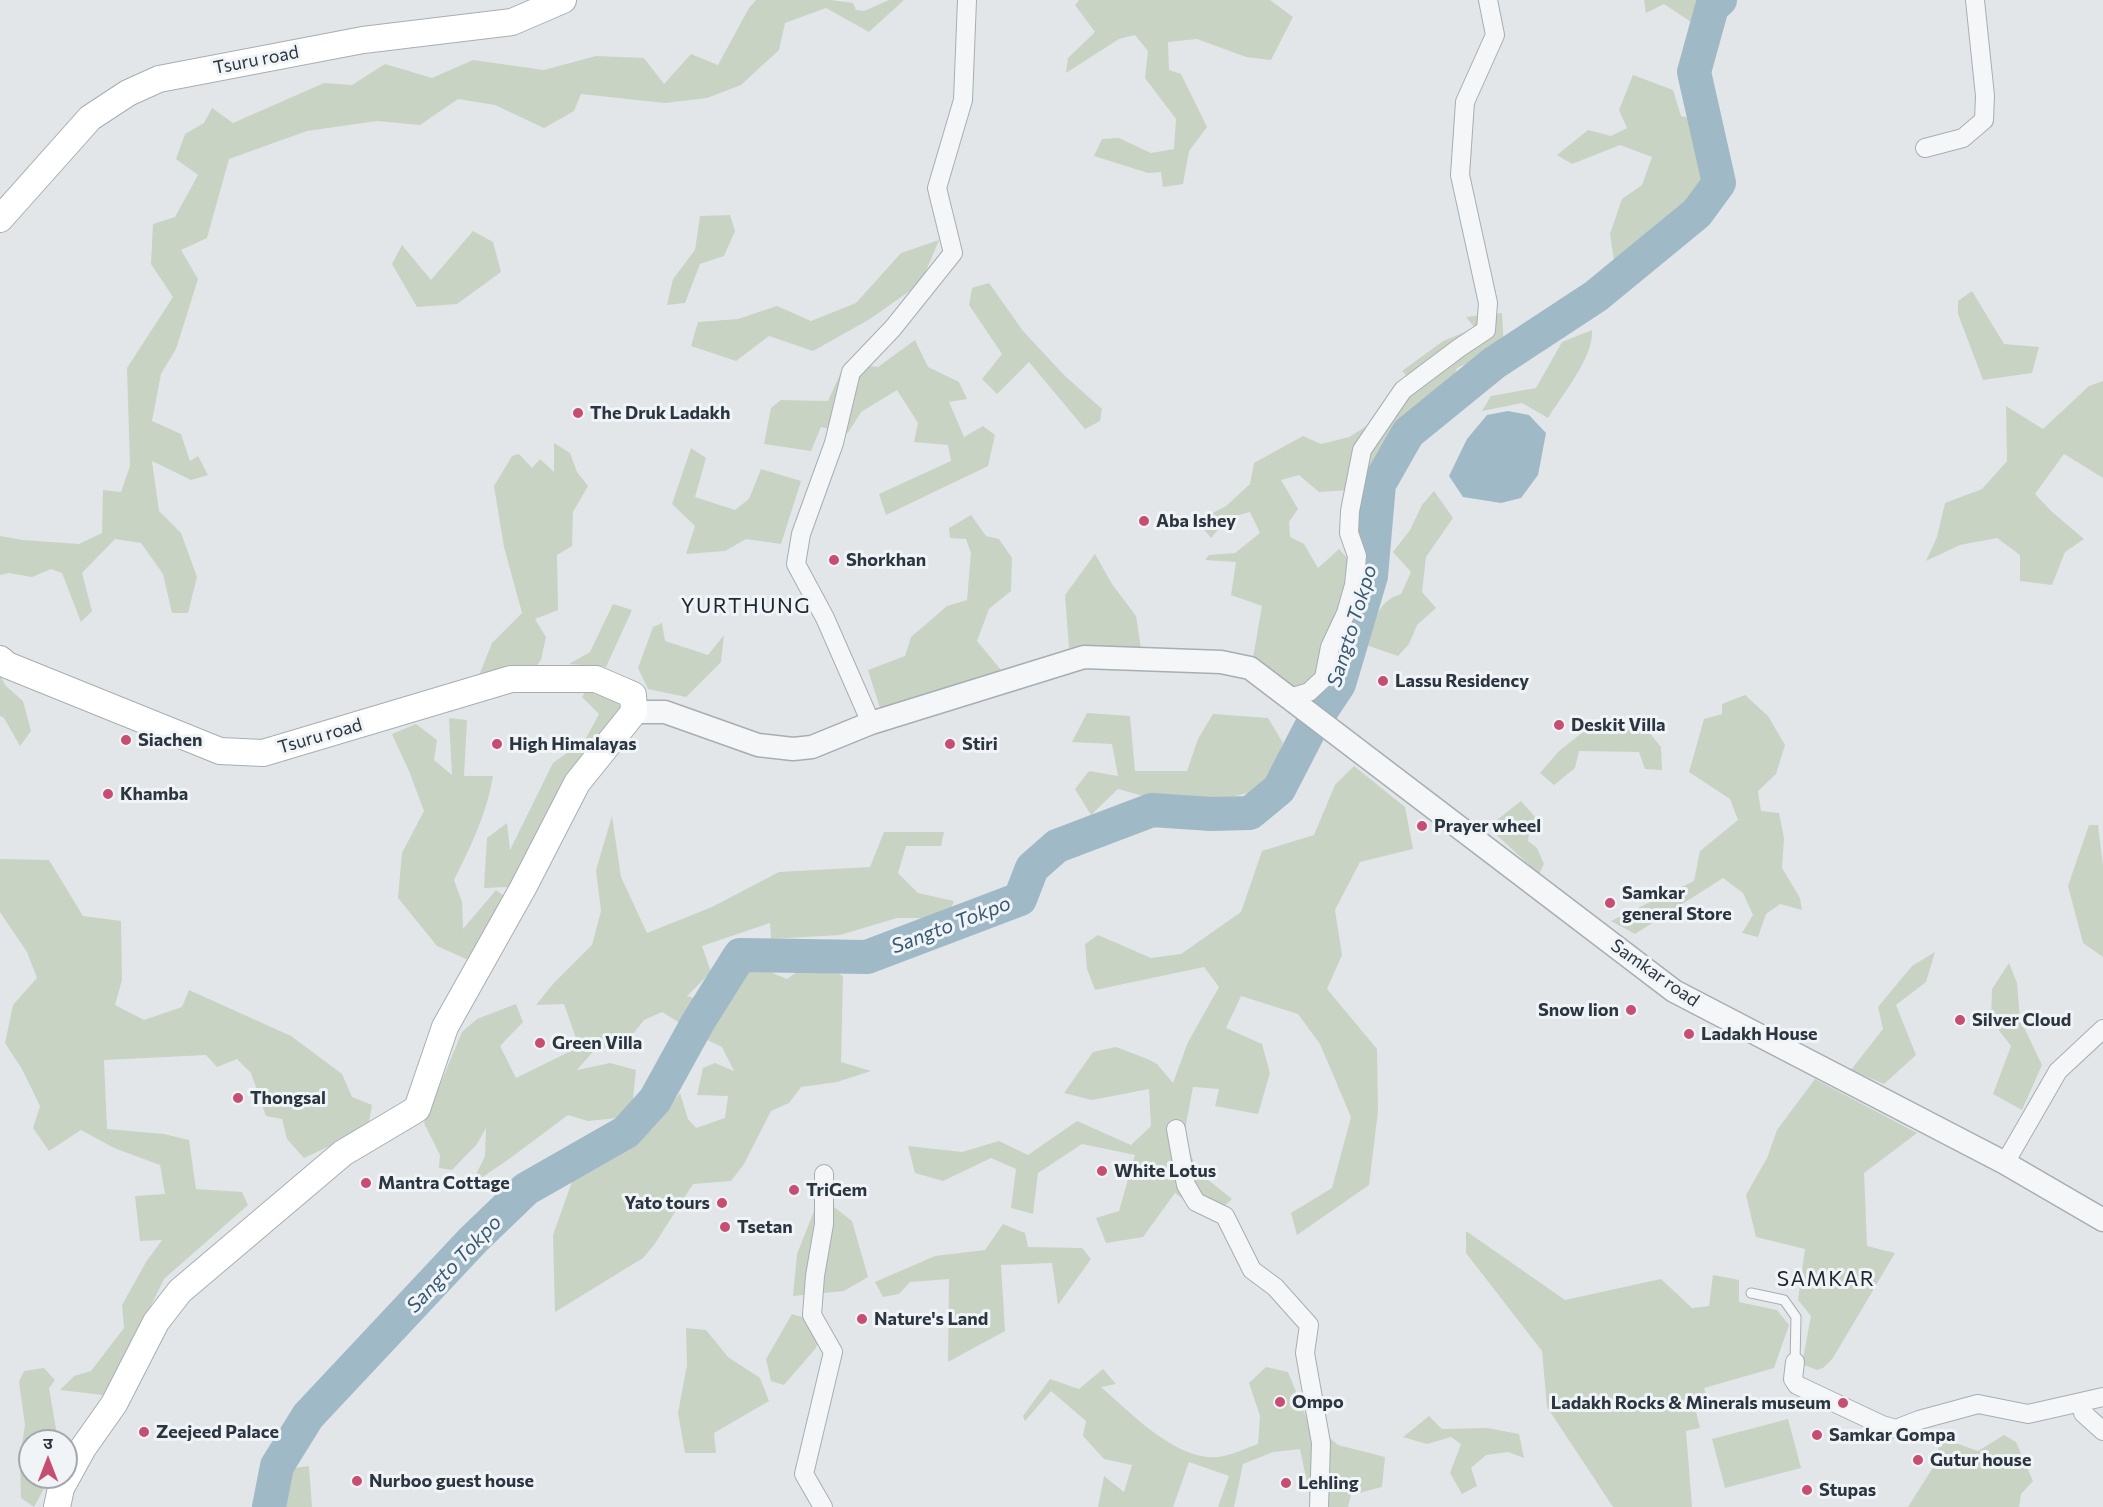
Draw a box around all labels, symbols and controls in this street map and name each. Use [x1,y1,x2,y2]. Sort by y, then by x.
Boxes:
street label: Tsuru road [211,41,301,79]
place label: The Druk Ladakh [590,402,730,424]
marker: The Druk Ladakh [571,406,585,420]
place label: Aba Ishey [1156,510,1236,532]
marker: Aba Ishey [1137,514,1151,528]
place label: Shorkhan [846,549,926,571]
marker: Shorkhan [827,553,841,567]
water label: Sangto Tokpo [1322,562,1382,690]
district label: YURTHUNG [681,593,811,619]
place label: Lassu Residency [1395,670,1529,692]
marker: Lassu Residency [1376,674,1390,688]
street label: Tsuru road [275,714,365,758]
place label: Deskit Villa [1571,714,1666,736]
marker: Deskit Villa [1552,718,1566,732]
place label: Siachen [138,729,202,751]
marker: Siachen [119,733,133,747]
place label: High Himalayas [509,733,637,755]
place label: Stiri [962,733,998,755]
marker: High Himalayas [490,737,504,751]
marker: Stiri [943,737,957,751]
place label: Khamba [120,783,188,805]
marker: Khamba [101,787,115,801]
place label: Prayer wheel [1434,815,1541,837]
marker: Prayer wheel [1415,819,1429,833]
place label: Samkar general Store [1622,882,1732,924]
water label: Sangto Tokpo [888,891,1014,959]
marker: Samkar general Store [1603,896,1617,910]
street label: Samkar road [1607,935,1703,1011]
place label: Snow lion [1538,999,1619,1021]
marker: Snow lion [1624,1003,1638,1017]
place label: Silver Cloud [1972,1009,2071,1031]
marker: Silver Cloud [1953,1013,1967,1027]
place label: Ladakh House [1701,1023,1818,1045]
marker: Ladakh House [1682,1027,1696,1041]
place label: Green Villa [552,1032,642,1054]
marker: Green Villa [533,1036,547,1050]
place label: Thongsal [250,1087,326,1109]
marker: Thongsal [231,1091,245,1105]
place label: White Lotus [1114,1160,1216,1182]
marker: White Lotus [1095,1164,1109,1178]
place label: Mantra Cottage [378,1172,510,1194]
marker: Mantra Cottage [359,1176,373,1190]
place label: TriGem [806,1179,867,1201]
marker: TriGem [787,1183,801,1197]
place label: Yato tours [624,1192,710,1214]
marker: Yato tours [715,1196,729,1210]
water label: Sangto Tokpo [402,1210,506,1318]
place label: Tsetan [737,1216,793,1238]
marker: Tsetan [718,1220,732,1234]
district label: SAMKAR [1777,1266,1875,1292]
place label: Nature's Land [874,1308,988,1330]
marker: Nature's Land [855,1312,869,1326]
place label: Ompo [1292,1391,1344,1413]
place label: Ladakh Rocks & Minerals museum [1551,1392,1831,1414]
marker: Ompo [1273,1395,1287,1409]
marker: Ladakh Rocks & Minerals museum [1836,1396,1850,1410]
place label: Zeejeed Palace [156,1421,279,1443]
place label: Samkar Gompa [1829,1424,1955,1446]
marker: Zeejeed Palace [137,1425,151,1439]
marker: Samkar Gompa [1810,1428,1824,1442]
north arrow [18,1429,78,1489]
text: उ [43,1433,53,1452]
place label: Gutur house [1930,1449,2031,1471]
marker: Gutur house [1911,1453,1925,1467]
place label: Nurboo guest house [369,1470,534,1492]
place label: Lehling [1298,1472,1359,1494]
marker: Nurboo guest house [350,1474,364,1488]
marker: Lehling [1279,1476,1293,1490]
place label: Stupas [1819,1479,1876,1501]
marker: Stupas [1800,1483,1814,1497]

